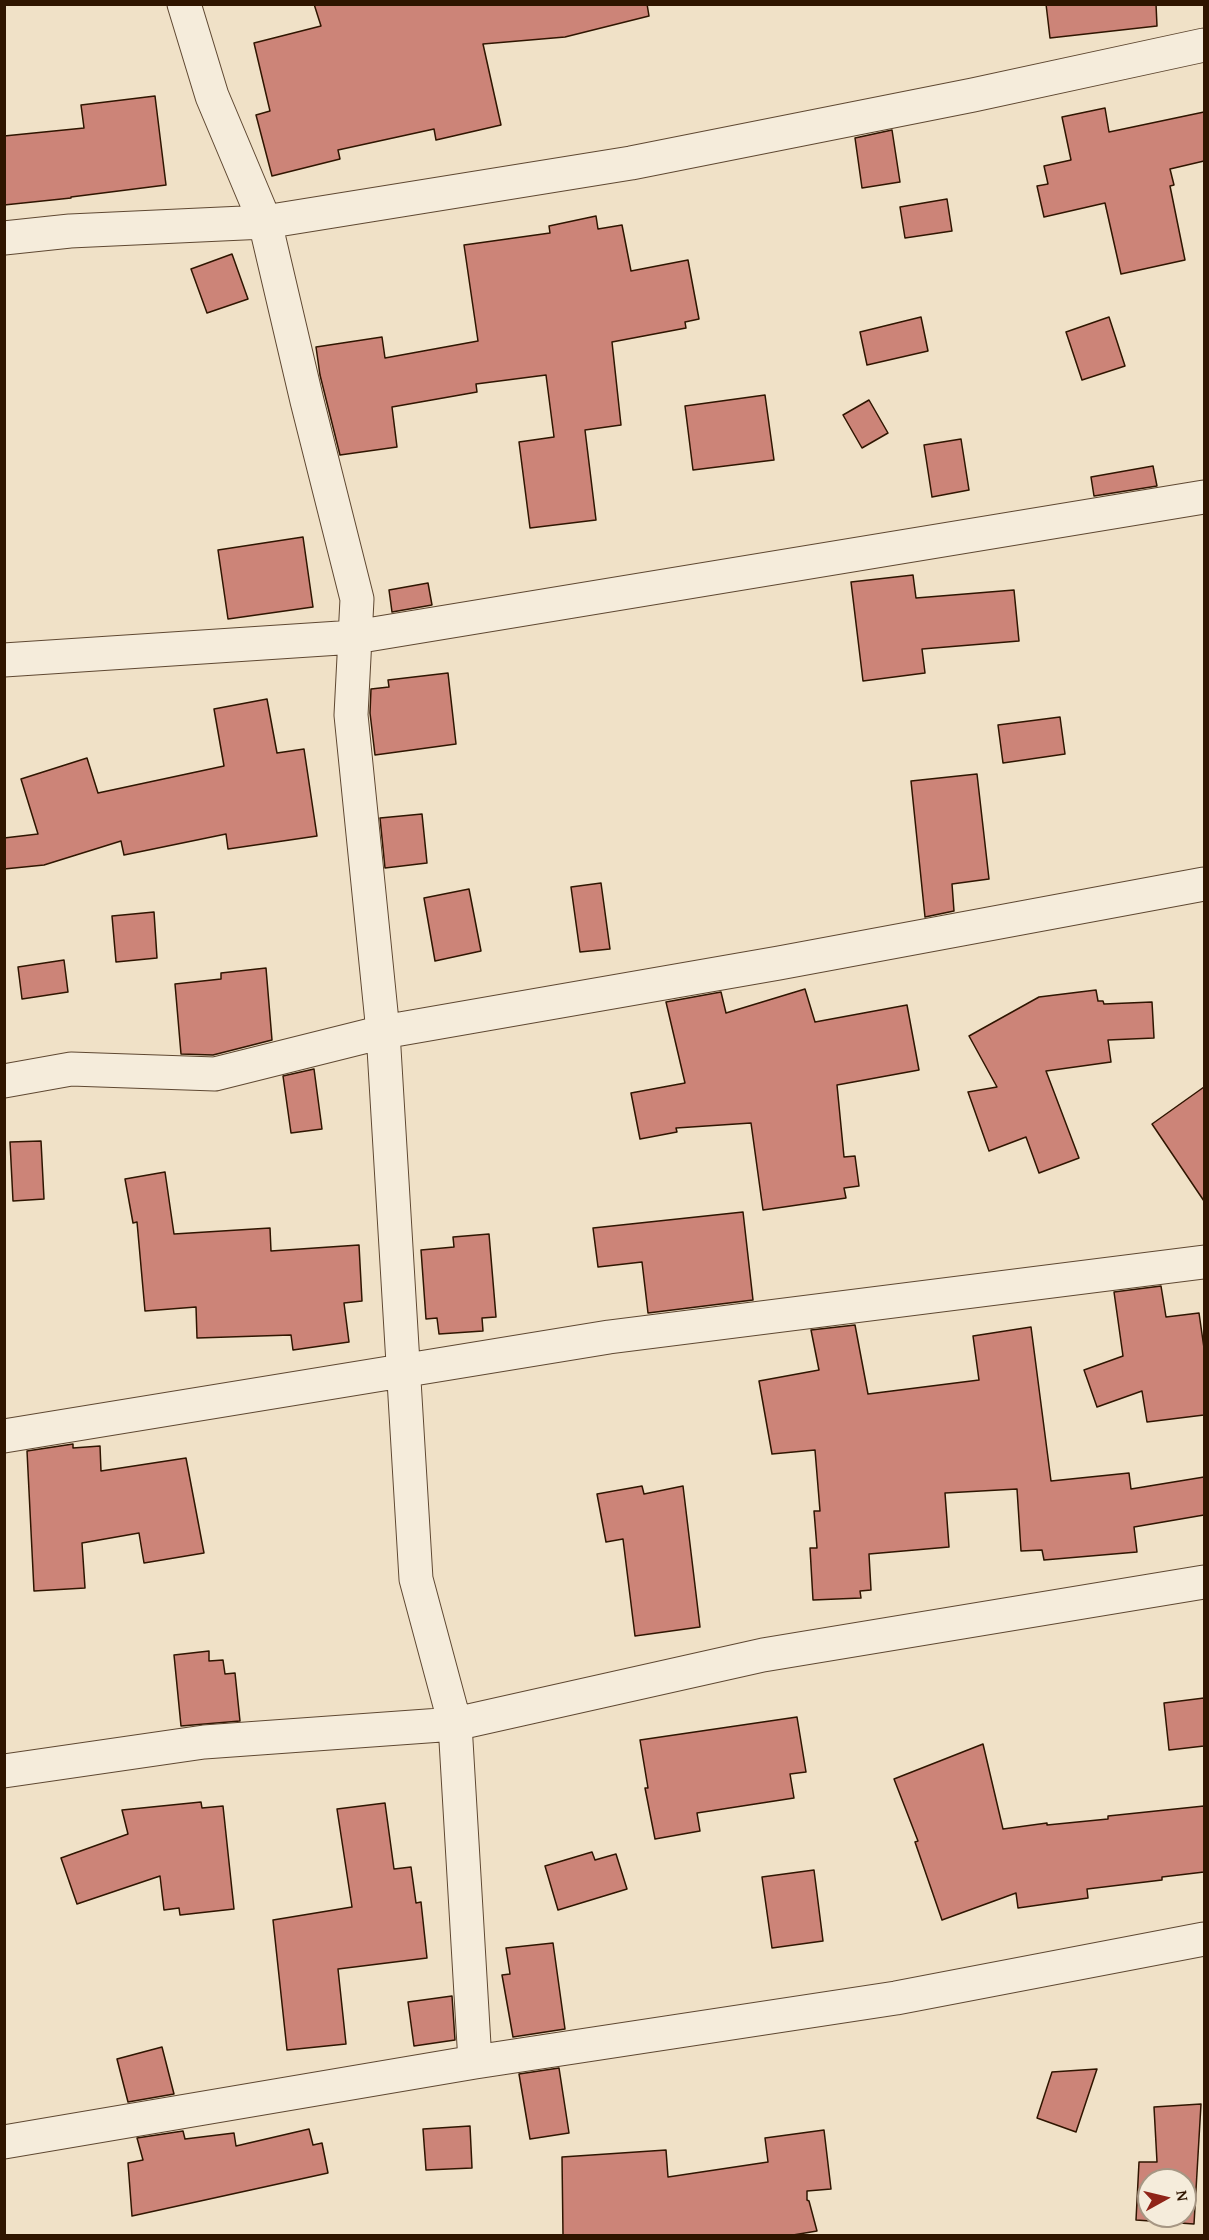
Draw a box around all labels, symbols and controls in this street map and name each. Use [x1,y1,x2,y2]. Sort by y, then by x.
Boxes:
north arrow [1137,2168,1197,2228]
text: N [1170,2189,1195,2203]

